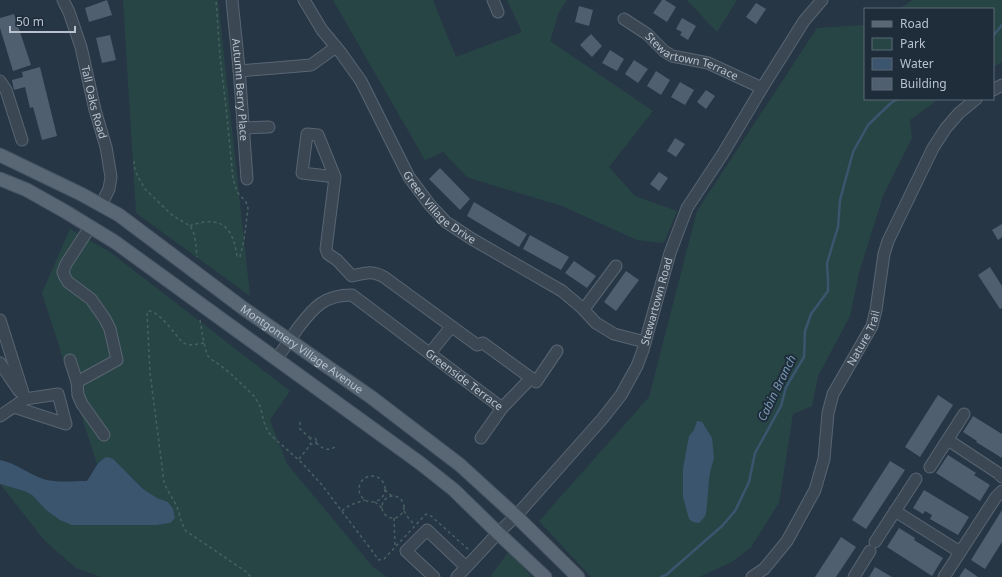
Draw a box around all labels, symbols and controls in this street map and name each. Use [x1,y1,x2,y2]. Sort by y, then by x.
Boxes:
scale bar [10,8,75,34]
legend [864,8,994,100]
text: 50 m [16,13,44,30]
text: Road [900,15,929,32]
street label: Stewartown Terrace [642,29,741,83]
text: Park [900,35,926,52]
street label: Autumn Berry Place [229,38,252,141]
text: Water [900,55,934,72]
street label: Tall Oaks Road [78,64,111,140]
text: Building [900,75,947,92]
street label: Green Village Drive [400,168,479,247]
street label: Stewartown Road [637,255,675,347]
street label: Montgomery Village Avenue [238,301,366,396]
street label: Nature Trail [843,309,883,368]
street label: Greenside Terrace [423,345,506,413]
water label: Cabin Branch [753,352,800,424]

